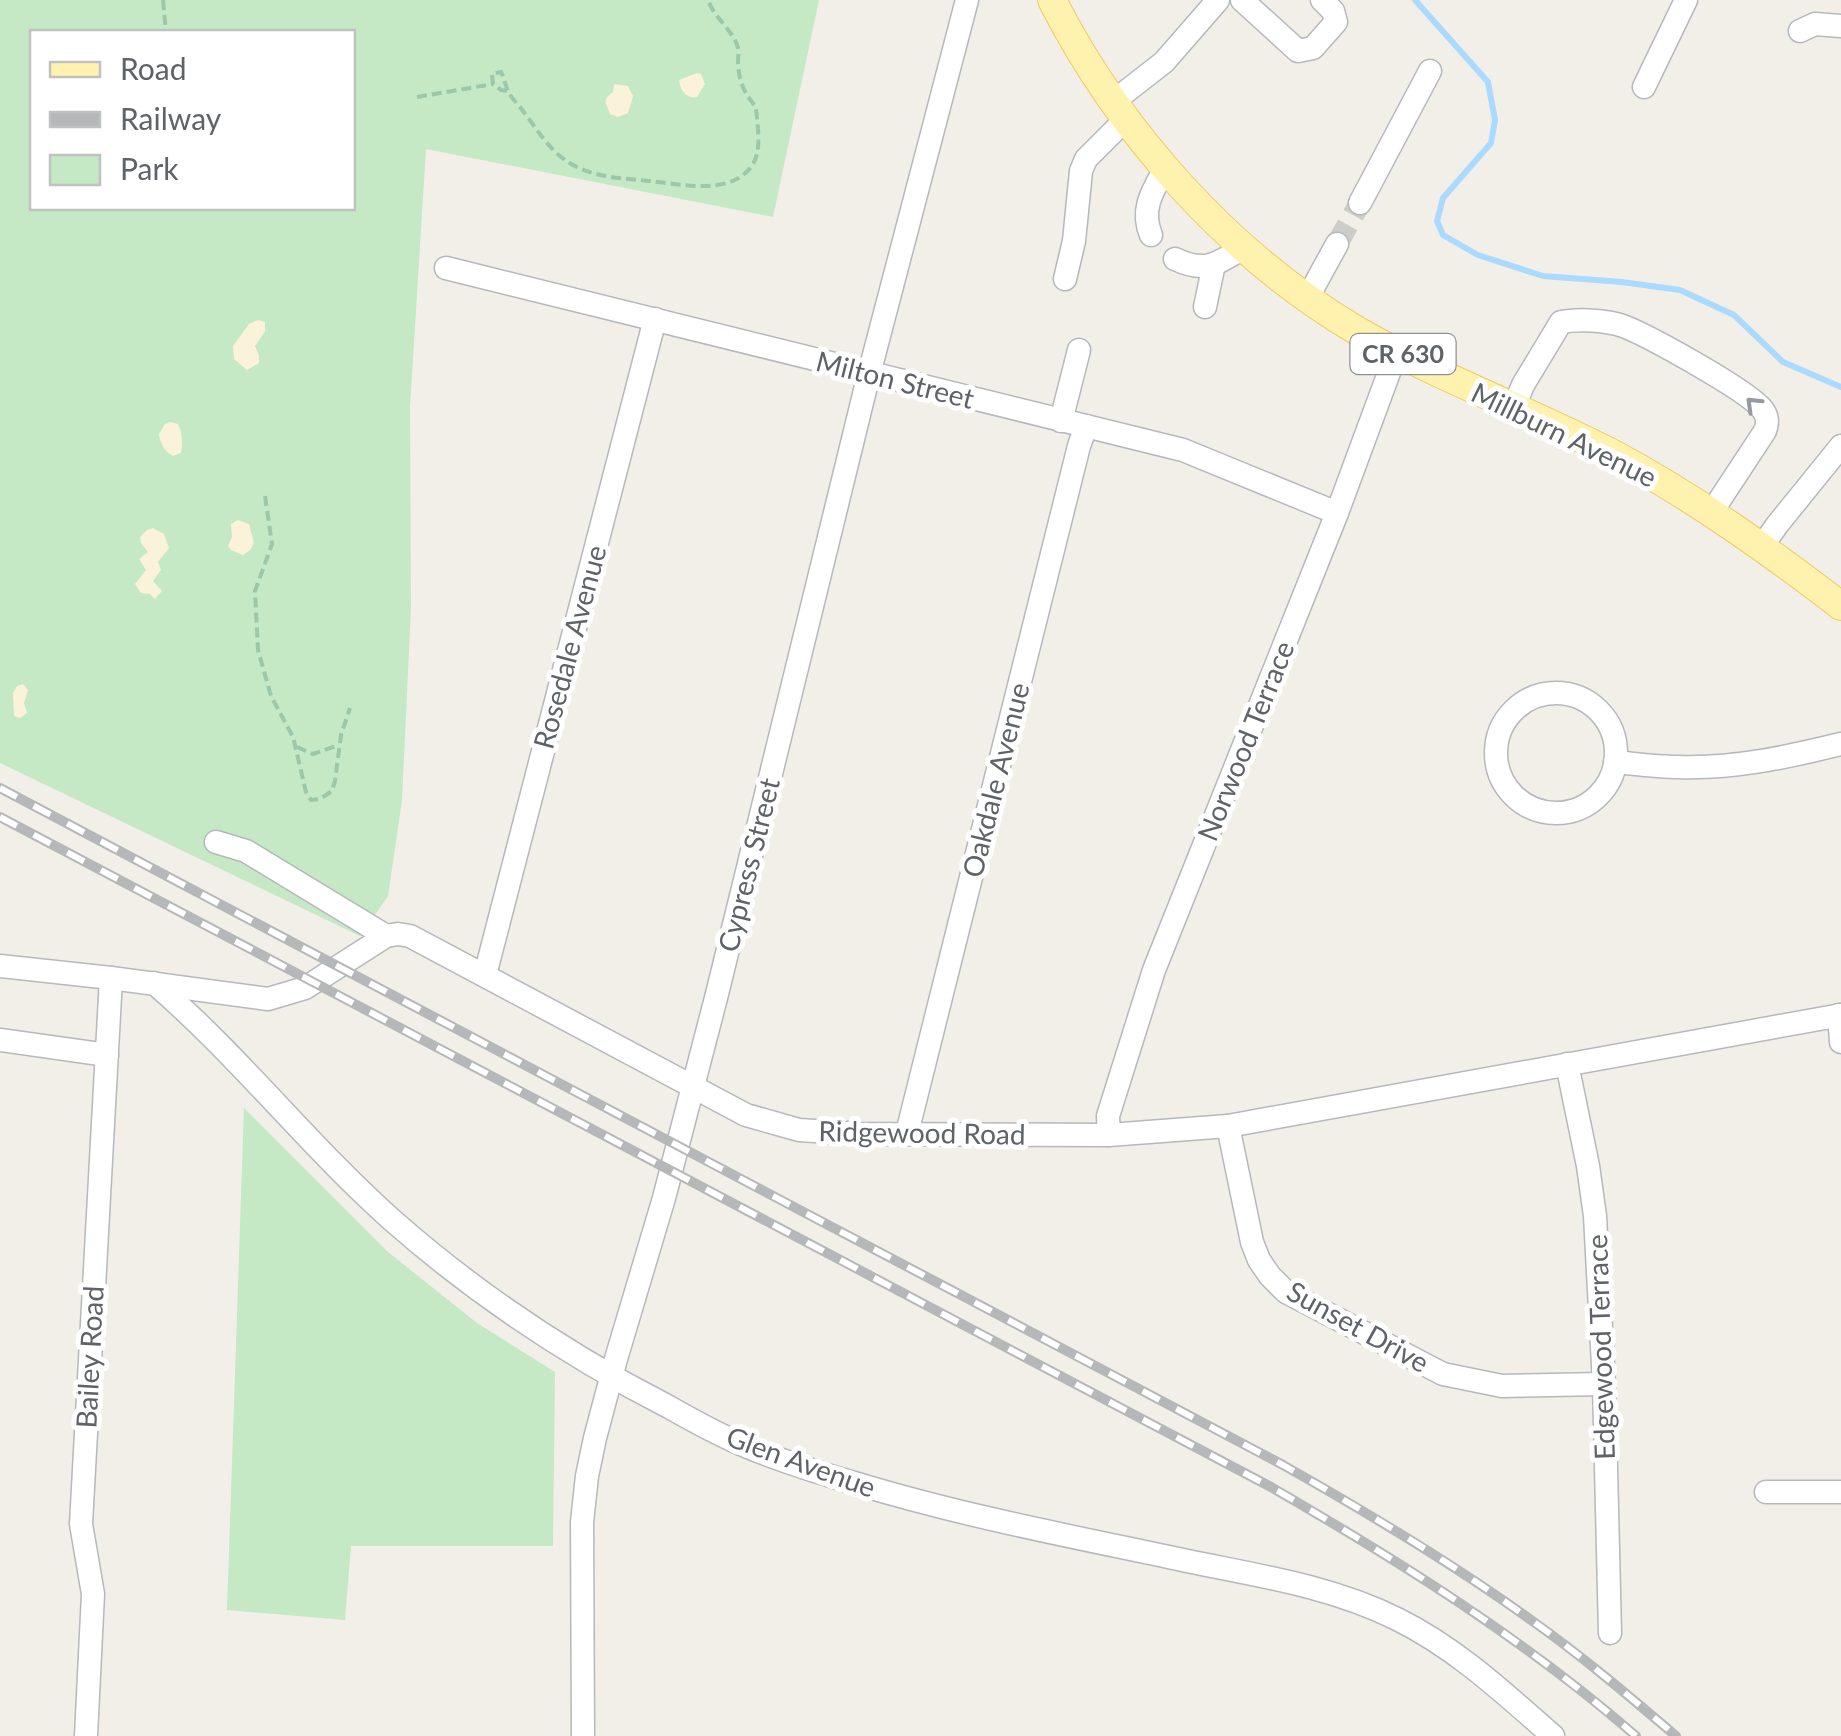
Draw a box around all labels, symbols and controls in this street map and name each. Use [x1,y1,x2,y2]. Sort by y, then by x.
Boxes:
legend [30,30,355,210]
text: Road [120,50,187,86]
text: Railway [120,100,222,136]
text: Park [120,150,179,186]
road number: CR 630 [1350,334,1456,374]
street label: Milton Street [813,343,978,415]
street label: Millburn Avenue [1466,375,1663,494]
one-way arrow [1747,397,1765,415]
street label: Rosedale Avenue [526,541,613,752]
street label: Norwood Terrace [1190,636,1301,845]
street label: Oakdale Avenue [954,679,1036,881]
street label: Cypress Street [710,774,786,955]
street label: Ridgewood Road [818,1113,1026,1151]
street label: Edgewood Terrace [1579,1234,1621,1460]
street label: Sunset Drive [1282,1273,1435,1379]
street label: Bailey Road [68,1285,110,1429]
street label: Glen Avenue [722,1418,881,1504]

